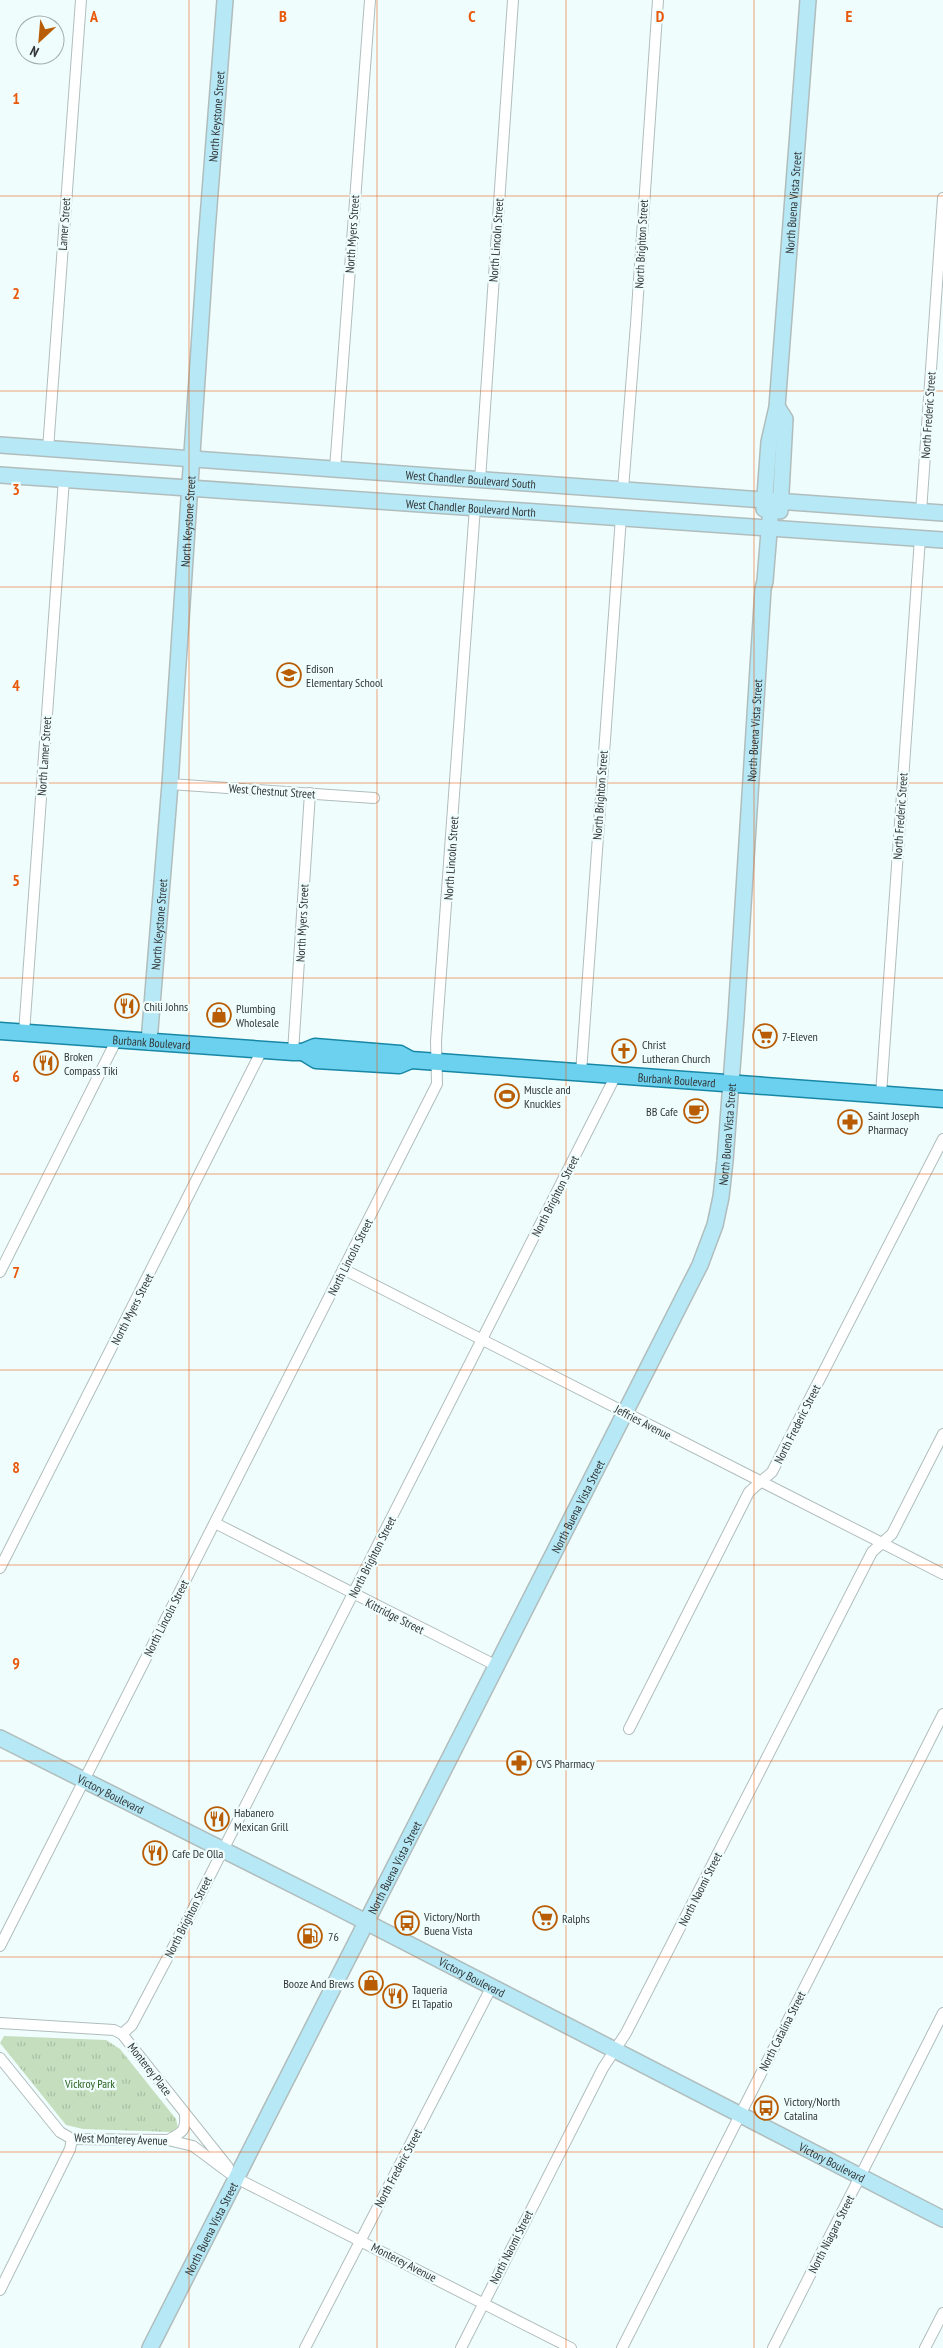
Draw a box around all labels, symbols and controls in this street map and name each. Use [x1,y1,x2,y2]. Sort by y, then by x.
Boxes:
text: A [89,6,99,26]
text: B [279,6,287,26]
text: C [468,6,476,26]
text: D [656,6,665,26]
text: E [846,6,853,26]
north arrow [15,15,65,65]
text: N [27,42,42,61]
street label: North Keystone Street [205,70,227,163]
text: 1 [12,88,20,108]
street label: North Buena Vista Street [781,150,804,254]
street label: North Myers Street [342,194,362,274]
street label: Lamer Street [55,196,73,251]
street label: North Lincoln Street [486,197,506,282]
street label: North Brighton Street [631,198,651,289]
text: 2 [12,283,20,303]
street label: North Frederic Street [917,370,939,459]
street label: West Chandler Boulevard South [405,467,536,491]
street label: North Keystone Street [177,475,198,567]
text: 3 [12,479,20,499]
street label: West Chandler Boulevard North [405,495,536,519]
place label: Edison Elementary School [306,661,383,690]
school or university icon: Edison Elementary School [276,662,302,688]
text: 4 [12,675,20,695]
street label: North Buena Vista Street [743,678,765,782]
street label: North Lamer Street [34,715,54,796]
street label: North Brighton Street [589,749,611,840]
street label: North Frederic Street [889,771,911,860]
street label: West Chestnut Street [228,780,316,802]
street label: North Lincoln Street [441,815,461,900]
text: 5 [12,870,20,890]
street label: North Keystone Street [147,878,170,970]
street label: North Myers Street [292,883,312,962]
restaurant icon: Chili Johns [114,993,140,1019]
place label: Chili Johns [144,999,188,1014]
place label: Plumbing Wholesale [236,1001,279,1030]
shop icon: Plumbing Wholesale [206,1002,232,1028]
supermarket icon: 7-Eleven [752,1023,778,1049]
place label: 7-Eleven [782,1029,818,1044]
street label: Burbank Boulevard [112,1032,191,1052]
place label: Christ Lutheran Church [642,1037,710,1066]
church icon: Christ Lutheran Church [611,1038,637,1064]
place label: Broken Compass Tiki [64,1049,118,1078]
restaurant icon: Broken Compass Tiki [33,1050,59,1076]
text: 6 [12,1066,20,1086]
street label: Burbank Boulevard [637,1069,716,1090]
place label: Muscle and Knuckles [524,1082,571,1111]
street label: North Buena Vista Street [715,1082,738,1186]
sports icon: Muscle and Knuckles [494,1083,520,1109]
cafe icon: BB Cafe [683,1098,709,1124]
place label: BB Cafe [646,1104,678,1119]
place label: Saint Joseph Pharmacy [868,1108,919,1137]
pharmacy icon: Saint Joseph Pharmacy [837,1109,863,1135]
street label: North Brighton Street [528,1152,582,1239]
street label: North Lincoln Street [324,1216,376,1298]
text: 7 [12,1262,20,1282]
street label: North Myers Street [108,1270,157,1347]
street label: North Frederic Street [771,1381,824,1466]
street label: Jeffries Avenue [611,1401,674,1443]
text: 8 [12,1457,20,1477]
street label: North Buena Vista Street [548,1457,608,1555]
street label: North Brighton Street [345,1513,399,1600]
street label: North Lincoln Street [140,1577,192,1659]
street label: Kittridge Street [363,1595,427,1637]
text: 9 [12,1653,20,1673]
pharmacy icon: CVS Pharmacy [506,1750,532,1776]
place label: CVS Pharmacy [536,1756,595,1771]
street label: Victory Boulevard [74,1770,147,1817]
place label: Habanero Mexican Grill [234,1805,288,1834]
restaurant icon: Habanero Mexican Grill [204,1806,230,1832]
street label: North Buena Vista Street [364,1818,424,1916]
restaurant icon: Cafe De Olla [142,1840,168,1866]
place label: Cafe De Olla [172,1846,224,1861]
street label: North Naomi Street [675,1849,725,1928]
street label: North Brighton Street [161,1873,215,1960]
supermarket icon: Ralphs [532,1905,558,1931]
place label: Victory/North Buena Vista [423,1909,480,1938]
bus stop icon: Victory/North Buena Vista [394,1910,420,1936]
place label: Ralphs [562,1911,590,1926]
fuel station icon: 76 [297,1923,323,1949]
place label: 76 [328,1929,339,1944]
street label: Victory Boulevard [436,1953,508,2000]
shop icon: Booze And Brews [358,1970,384,1996]
place label: Booze And Brews [283,1976,354,1991]
place label: Taqueria El Tapatio [412,1982,452,2011]
restaurant icon: Taqueria El Tapatio [382,1983,408,2009]
street label: North Catalina Street [755,1988,809,2073]
street label: Monterey Place [125,2040,175,2098]
park label: Vickroy Park [64,2076,115,2091]
place label: Victory/North Catalina [783,2094,840,2123]
bus stop icon: Victory/North Catalina [753,2095,779,2121]
street label: North Frederic Street [371,2125,425,2210]
street label: West Monterey Avenue [74,2130,168,2148]
street label: Victory Boulevard [796,2138,868,2185]
street label: North Buena Vista Street [181,2179,241,2278]
street label: North Niagara Street [805,2192,857,2276]
street label: North Naomi Street [486,2207,536,2286]
street label: Monterey Avenue [369,2239,439,2285]

